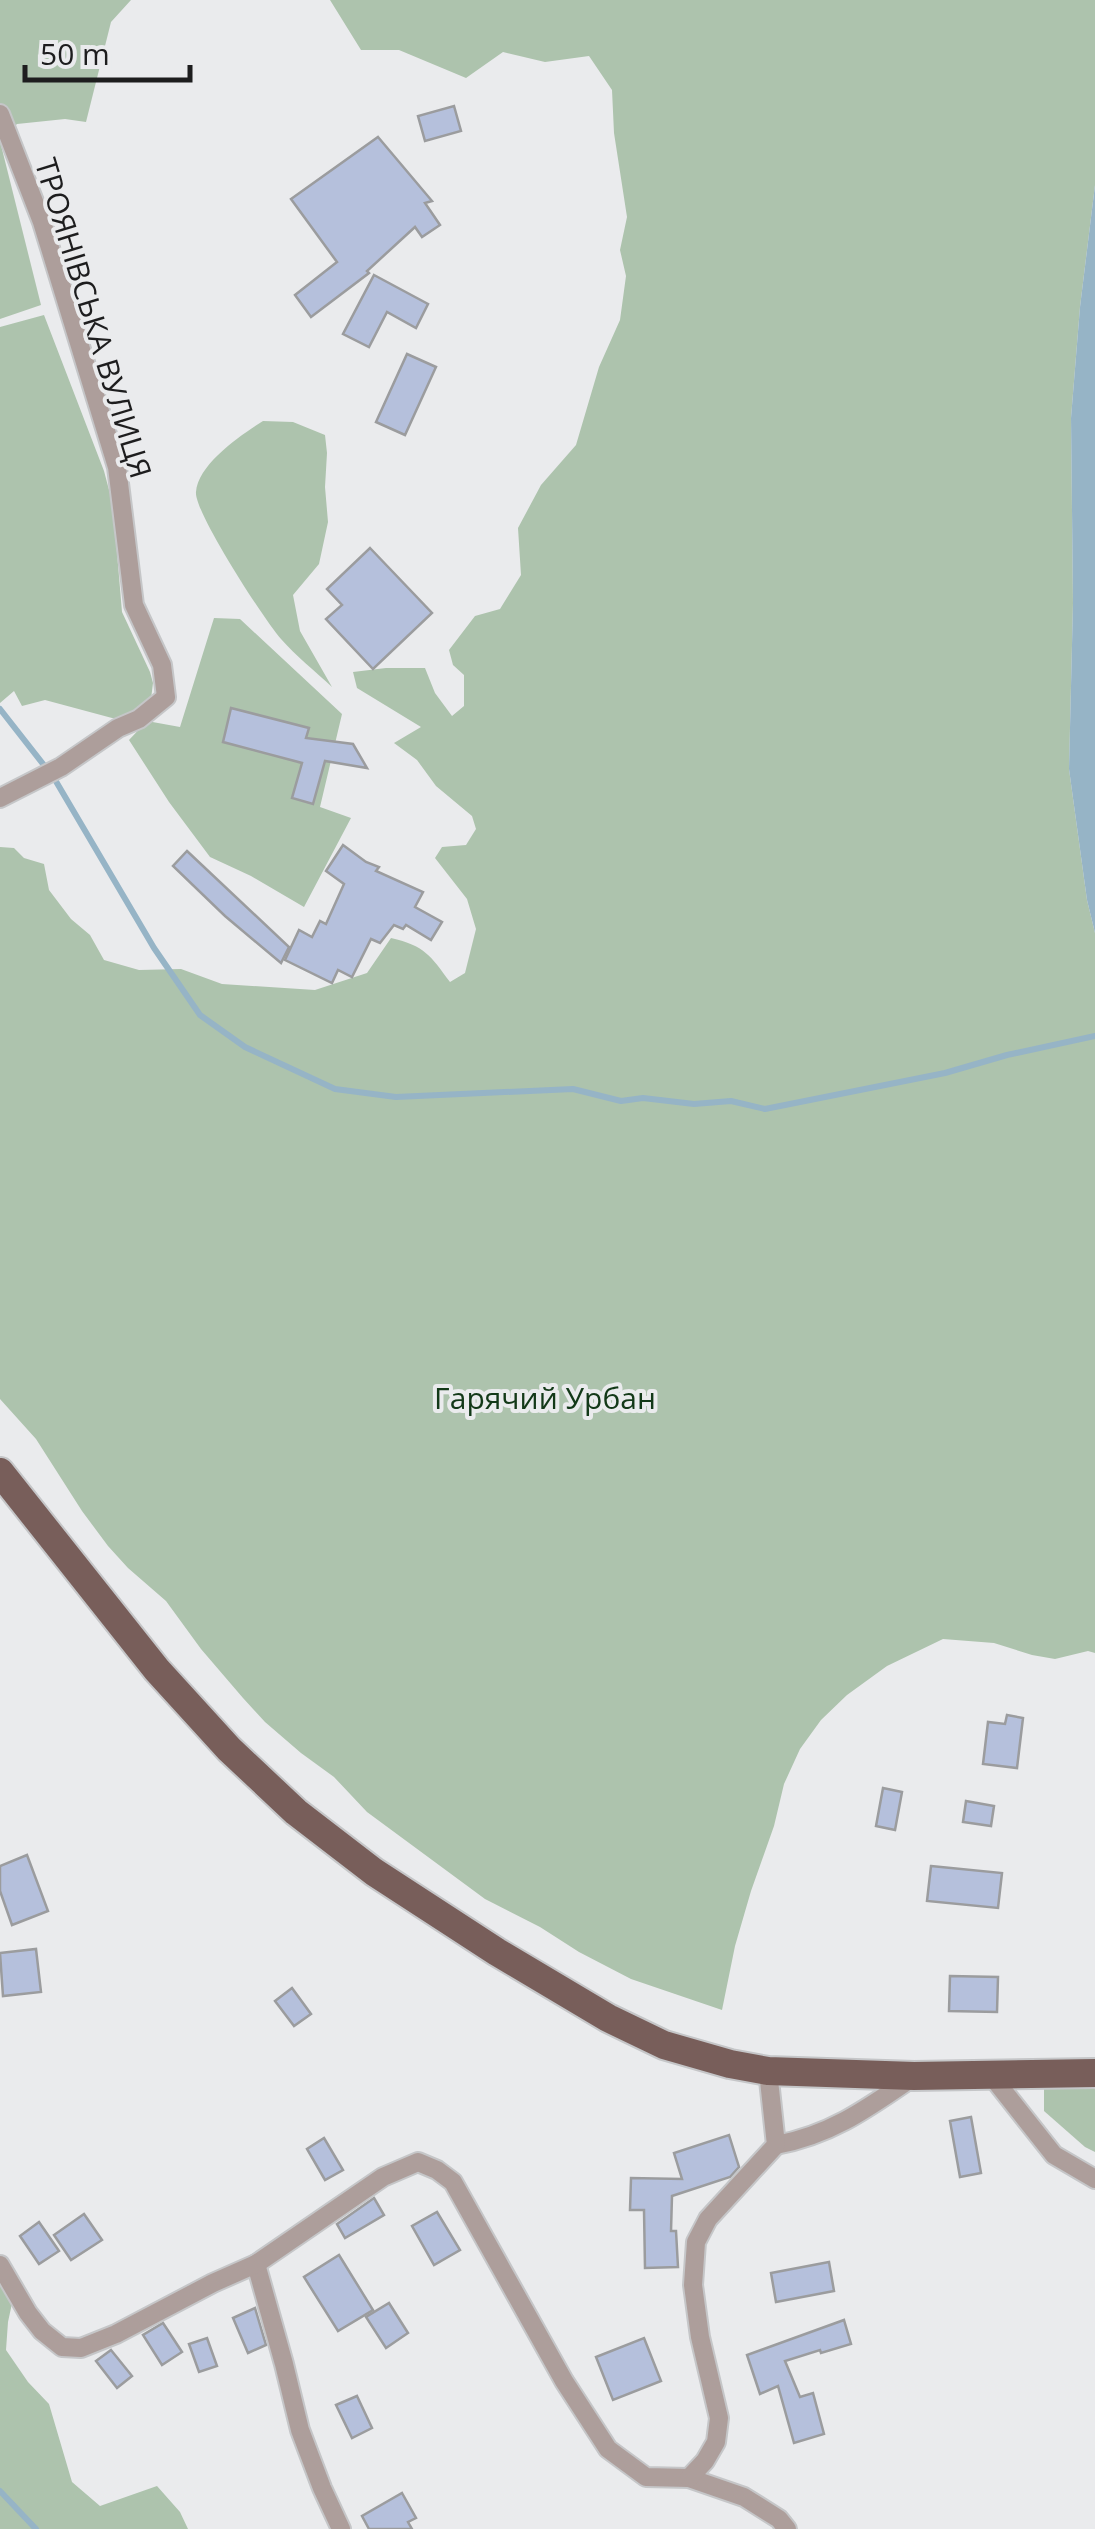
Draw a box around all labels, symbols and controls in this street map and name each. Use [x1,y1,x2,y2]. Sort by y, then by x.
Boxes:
scale bar [25,20,190,82]
text: 50 m [40,33,110,74]
street label: ТРОЯНІВСЬКА ВУЛИЦЯ [26,153,162,483]
park label: Гарячий Урбан [434,1377,656,1418]

